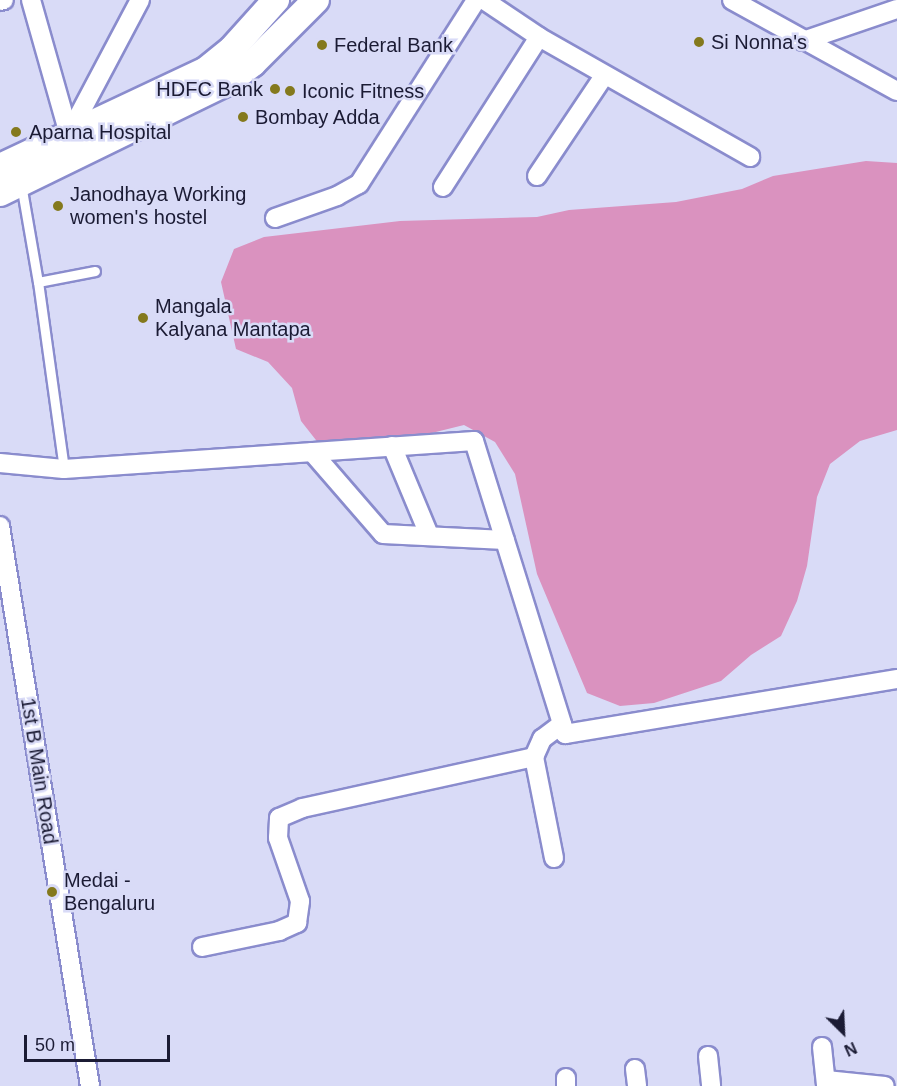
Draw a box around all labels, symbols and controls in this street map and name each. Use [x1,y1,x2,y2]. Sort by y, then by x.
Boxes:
place label: Si Nonna's [711,30,807,54]
place label: Federal Bank [334,33,453,57]
marker: Si Nonna's [692,35,706,49]
marker: Federal Bank [315,38,329,52]
place label: HDFC Bank [156,77,263,101]
place label: Iconic Fitness [302,79,424,103]
marker: HDFC Bank [268,82,282,96]
marker: Iconic Fitness [283,84,297,98]
place label: Bombay Adda [255,105,381,129]
marker: Bombay Adda [236,110,250,124]
place label: Aparna Hospital [29,120,171,144]
marker: Aparna Hospital [7,123,25,141]
place label: Janodhaya Working women's hostel [70,183,246,230]
marker: Janodhaya Working women's hostel [51,199,65,213]
place label: Mangala Kalyana Mantapa [155,294,311,341]
marker: Mangala Kalyana Mantapa [136,311,150,325]
street label: 1st B Main Road [16,696,62,846]
place label: Medai - Bengaluru [64,868,155,915]
marker: Medai - Bengaluru [45,885,59,899]
north arrow [813,1002,873,1062]
scale bar [27,1023,172,1061]
text: 50 m [35,1035,75,1055]
text: N [842,1039,859,1059]

